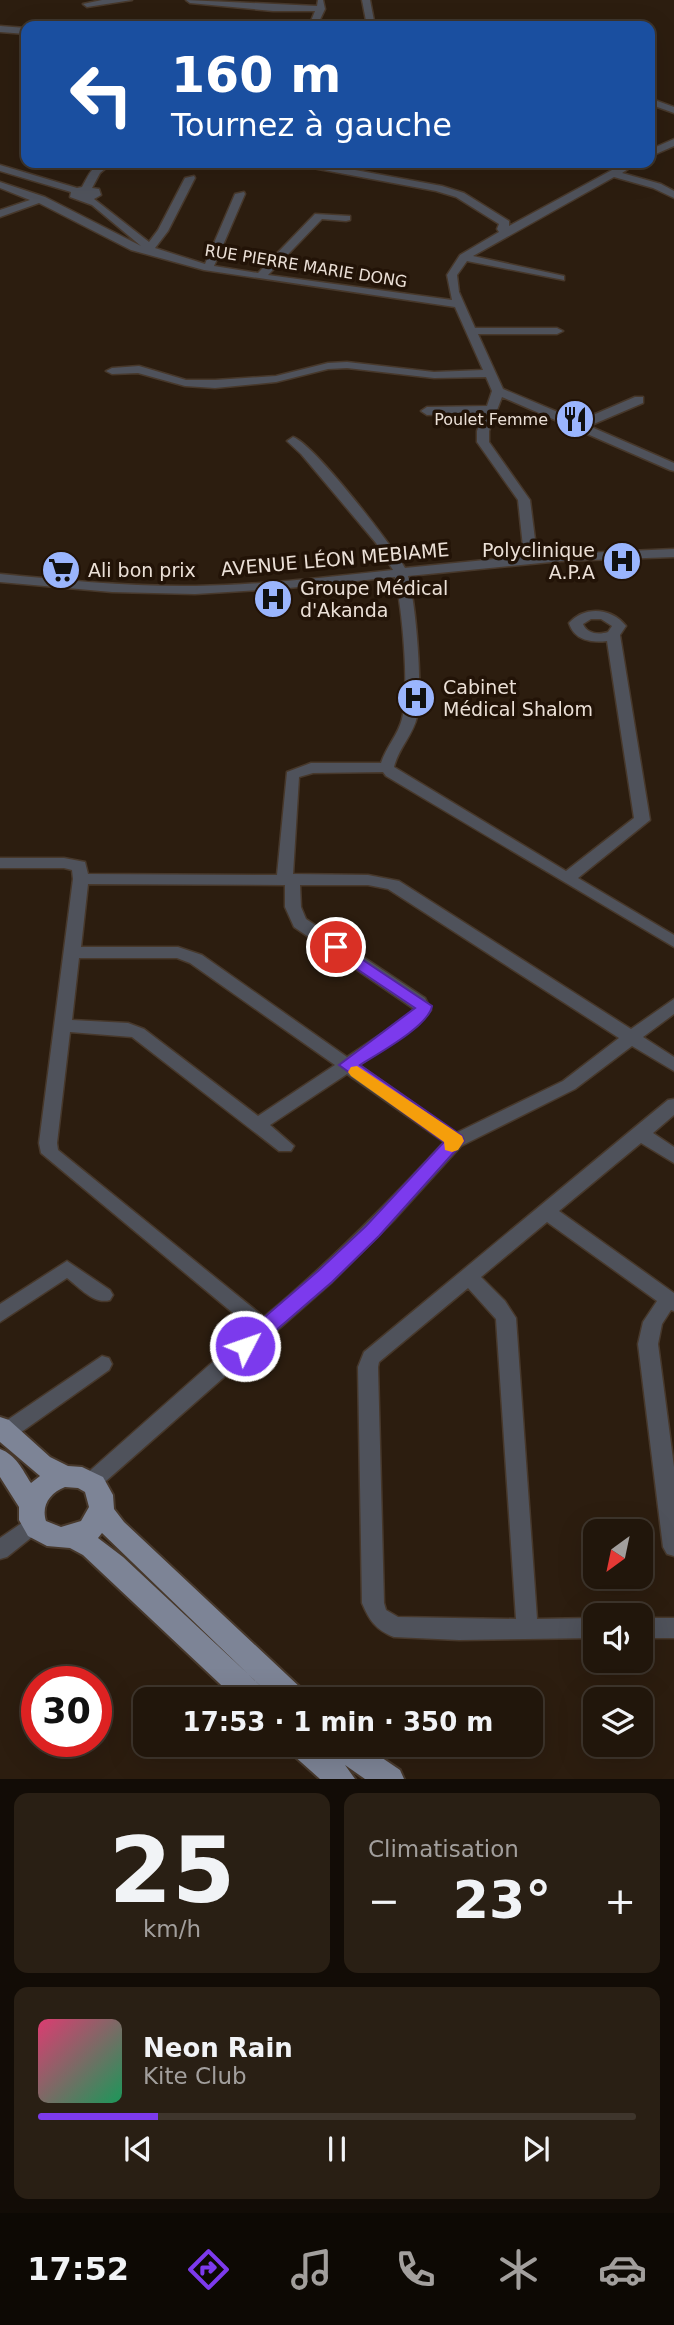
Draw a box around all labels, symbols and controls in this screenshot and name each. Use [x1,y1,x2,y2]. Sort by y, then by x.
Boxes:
text: 160 m [171,47,341,104]
icon: left [56,49,147,140]
text: Tournez à gauche [171,106,452,144]
street label: RUE PIERRE MARIE DONG [203,241,409,291]
restaurant icon: Poulet Femme [554,398,596,440]
place label: Poulet Femme [434,410,548,429]
street label: AVENUE LÉON MEBIAME [220,538,450,580]
place label: Polyclinique A.P.A [482,539,595,583]
hospital icon: Polyclinique A.P.A [601,540,643,582]
supermarket icon: Ali bon prix [40,549,82,591]
place label: Ali bon prix [88,559,196,581]
place label: Groupe Médical d'Akanda [300,577,448,621]
hospital icon: Groupe Médical d'Akanda [252,578,294,620]
place label: Cabinet Médical Shalom [443,676,593,720]
hospital icon: Cabinet Médical Shalom [395,677,437,719]
pin [306,917,366,977]
icon: arrive [317,928,355,966]
position arrow [208,1309,282,1383]
north arrow [583,1519,653,1589]
map controls [583,1519,653,1757]
button: sound [583,1603,653,1673]
speed limit sign: 30 [21,1666,112,1757]
button: layers [583,1687,653,1757]
text: 17:53 · 1 min · 350 m [183,1707,493,1737]
text: 25 [109,1818,235,1923]
text: Climatisation [368,1836,519,1862]
text: 23° [453,1870,551,1930]
text: − [368,1879,400,1923]
text: + [604,1879,636,1923]
text: km/h [143,1916,201,1942]
text: Neon Rain [143,2033,293,2063]
text: Kite Club [143,2063,247,2089]
icon: previous [119,2130,157,2168]
icon: pause [318,2130,356,2168]
icon: next [517,2130,555,2168]
icon: directions [184,2245,233,2294]
icon: music [287,2245,336,2294]
icon: phone [391,2245,440,2294]
icon: climate [494,2245,543,2294]
icon: car [598,2245,647,2294]
text: 17:52 [27,2250,129,2288]

